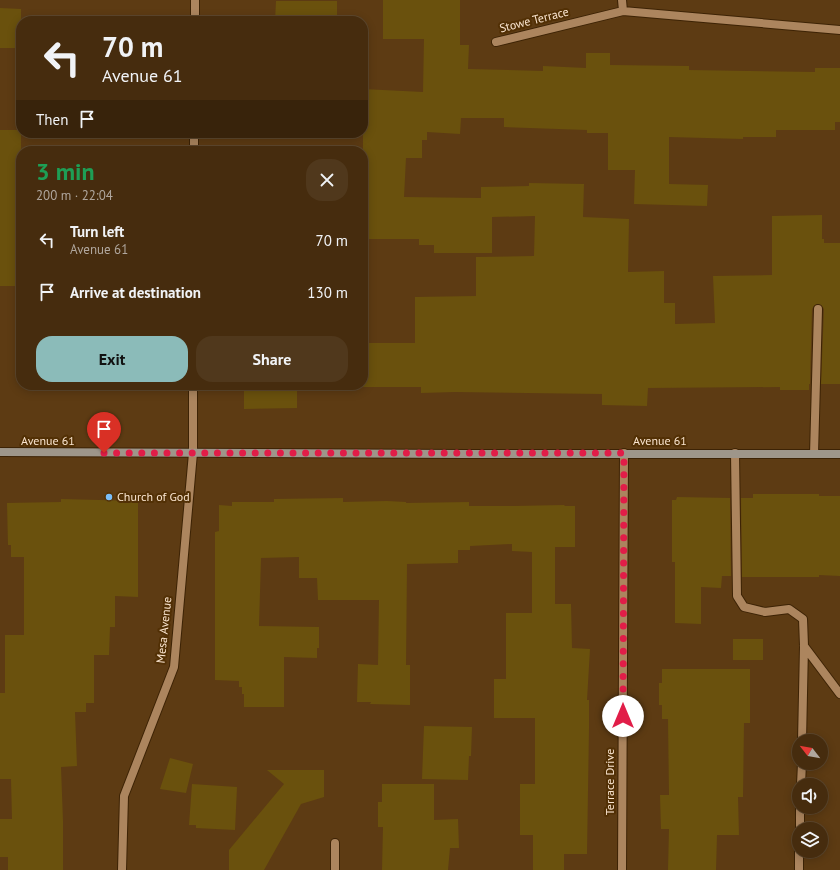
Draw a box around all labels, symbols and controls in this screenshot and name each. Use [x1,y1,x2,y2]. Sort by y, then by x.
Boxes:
street label: Stowe Terrace [498,4,570,35]
text: 70 m [102,28,163,65]
icon: left [36,32,88,84]
text: Avenue 61 [102,64,183,87]
icon: arrive [76,108,98,130]
text: Then [36,110,68,129]
text: 3 min [36,156,95,187]
button: close [306,159,348,201]
text: 200 m · 22:04 [36,187,113,204]
text: Turn left [70,222,124,241]
icon: left [36,229,58,251]
text: 70 m [315,231,348,250]
text: Avenue 61 [70,241,128,258]
icon: arrive [36,281,58,303]
text: Arrive at destination [70,283,201,302]
text: 130 m [307,283,348,302]
button: Exit [36,336,188,382]
button: Share [196,336,348,382]
pin [87,412,121,453]
icon: arrive [93,418,115,440]
street label: Avenue 61 [21,433,75,448]
street label: Avenue 61 [633,433,687,448]
place label: Church of God [117,489,190,504]
marker: Church of God [104,492,114,502]
street label: Mesa Avenue [153,596,174,664]
position arrow [602,695,644,737]
north arrow [792,734,828,770]
map controls [792,734,828,858]
street label: Terrace Drive [602,749,617,815]
button: sound [792,778,828,814]
button: layers [792,822,828,858]

